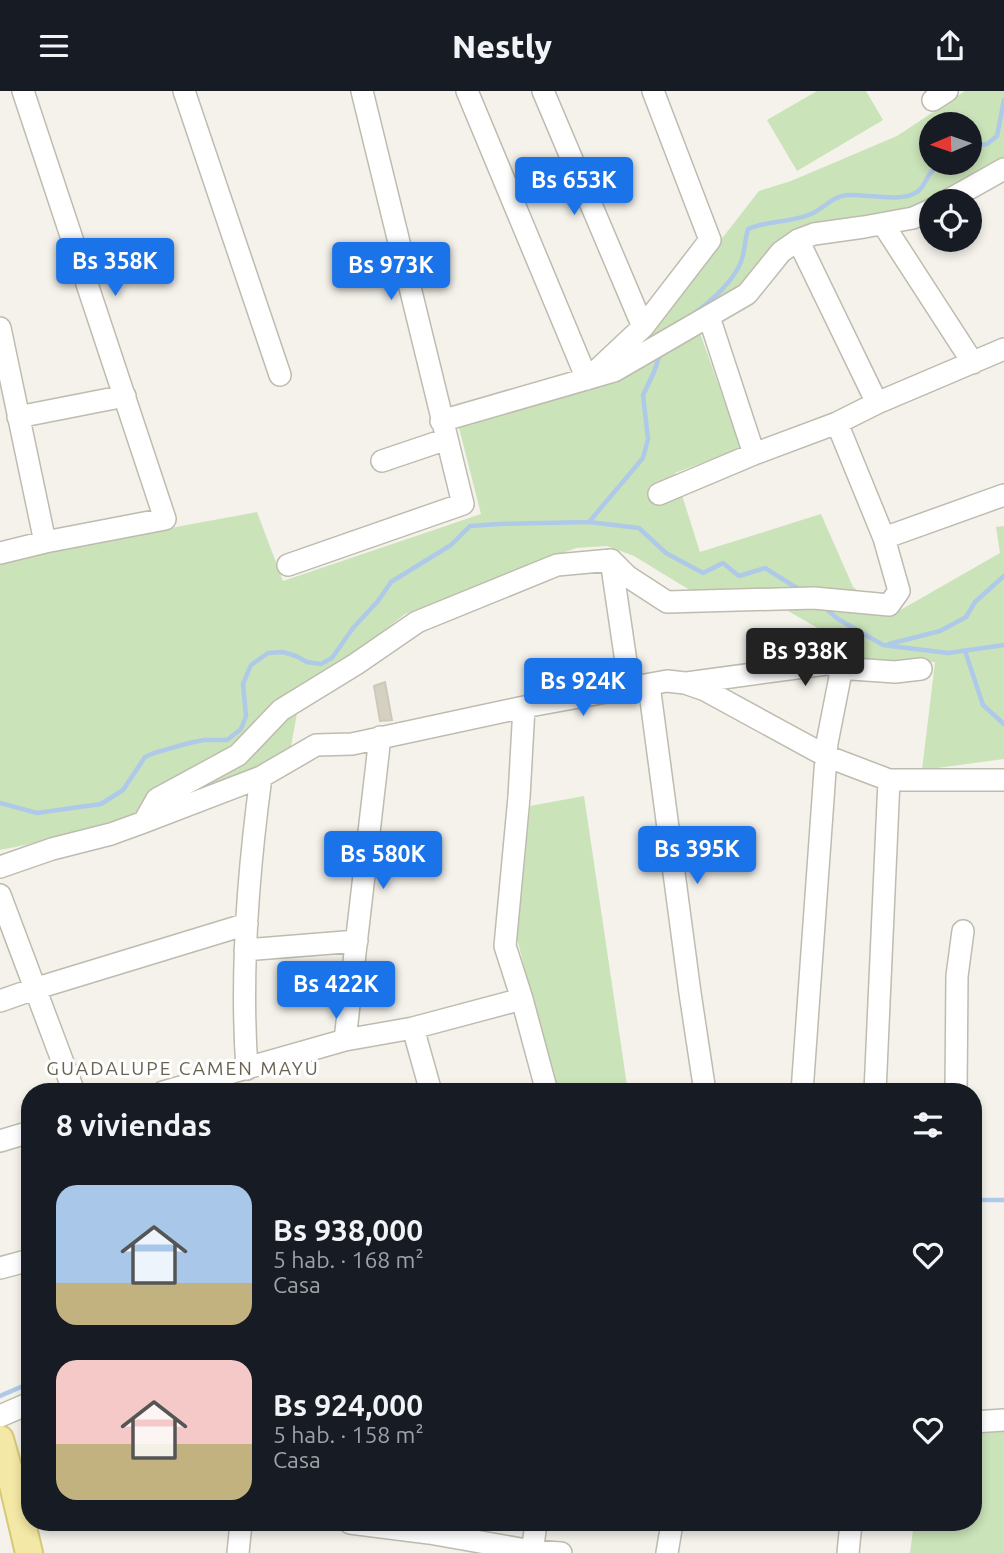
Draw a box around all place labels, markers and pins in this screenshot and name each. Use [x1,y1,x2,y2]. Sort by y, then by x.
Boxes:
pin: Bs 653K [509,157,639,217]
pin: Bs 358K [50,239,180,298]
pin: Bs 973K [326,243,456,302]
pin: Bs 938K [740,629,870,688]
pin: Bs 924K [518,659,648,718]
pin: Bs 395K [632,827,762,886]
pin: Bs 580K [318,831,448,891]
pin: Bs 422K [271,961,401,1021]

